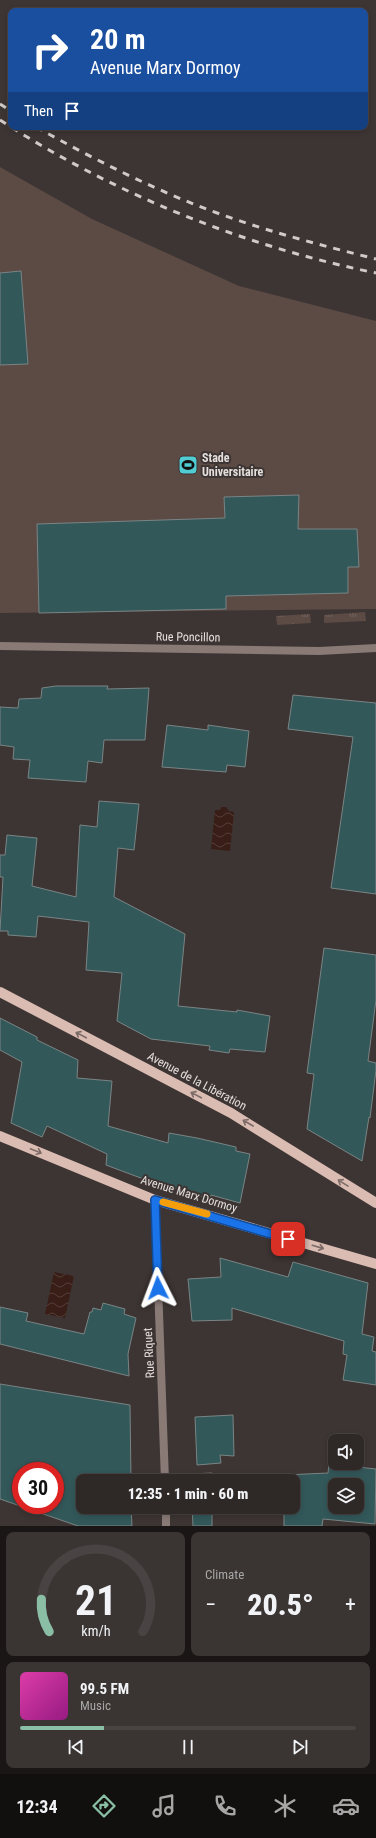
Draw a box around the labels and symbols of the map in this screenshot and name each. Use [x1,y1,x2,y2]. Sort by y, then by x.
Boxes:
place label: Stade Universitaire [202,451,263,479]
sports icon: Stade Universitaire [177,454,199,476]
street label: Rue Poncillon [156,629,221,645]
one-way arrow [76,1030,88,1038]
street label: Avenue de la Libération [145,1049,249,1113]
one-way arrow [191,1091,203,1098]
one-way arrow [242,1119,254,1127]
one-way arrow [30,1148,42,1156]
street label: Avenue Marx Dormoy [139,1173,239,1215]
one-way arrow [337,1178,349,1186]
pin [271,1222,305,1256]
one-way arrow [311,1244,324,1251]
position arrow [137,1267,179,1309]
street label: Rue Riquet [141,1327,157,1379]
speed limit sign: 30 [12,1462,64,1514]

